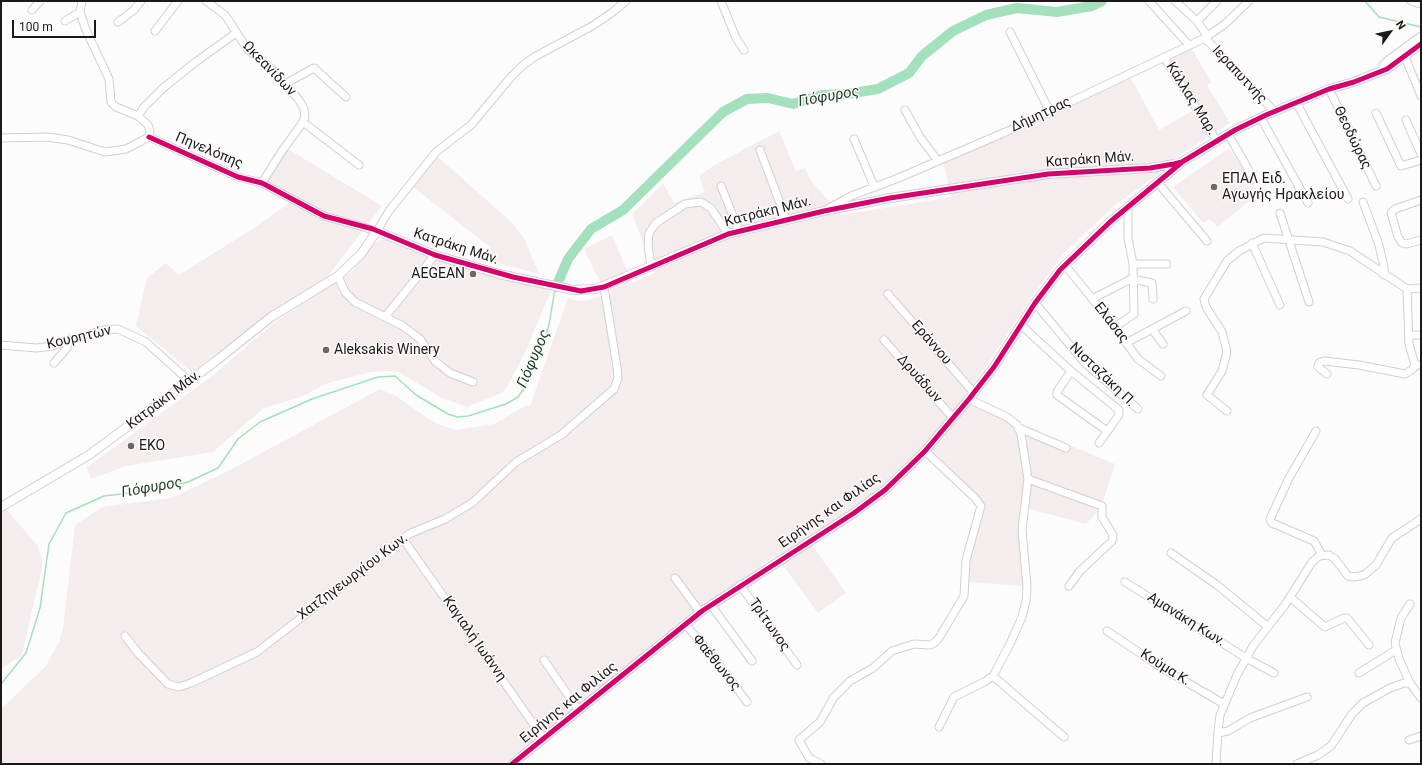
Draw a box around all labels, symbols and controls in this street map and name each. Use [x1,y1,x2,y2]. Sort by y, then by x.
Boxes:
scale bar [14,12,98,38]
north arrow [1370,12,1410,52]
text: N [1393,18,1408,32]
text: 100 m [19,20,53,34]
street label: Ωκεανίδων [239,38,299,100]
street label: Ιεραπυτνής [1208,43,1270,107]
street label: Κάλλας Μαρ. [1162,59,1220,139]
water label: Γιόφυρος [797,83,861,111]
street label: Δήμητρας [1008,94,1074,136]
street label: Θεοδώρας [1330,104,1374,172]
street label: Πηνελόπης [173,129,245,173]
street label: Κατράκη Μάν. [1045,149,1135,171]
place label: ΕΠΑΛ Ειδ. Αγωγής Ηρακλείου [1222,171,1344,204]
marker: ΕΠΑΛ Ειδ. Αγωγής Ηρακλείου [1209,182,1219,192]
street label: Κατράκη Μάν. [723,193,813,231]
street label: Κατράκη Μάν. [411,225,501,269]
place label: AEGEAN [411,266,465,282]
marker: AEGEAN [468,269,478,279]
street label: Ελάσας [1090,299,1132,347]
street label: Εράννου [907,318,955,368]
street label: Κουρητών [45,322,113,354]
water label: Γιόφυρος [514,327,554,391]
street label: Νισταζάκη Π. [1065,339,1139,411]
place label: Aleksakis Winery [334,342,440,358]
marker: Aleksakis Winery [321,345,331,355]
street label: Δρυάδων [893,351,945,407]
street label: Κατράκη Μάν. [124,367,204,433]
place label: EKO [139,438,165,454]
marker: EKO [126,441,136,451]
street label: Ειρήνης και Φιλίας [776,470,884,552]
water label: Γιόφυρος [120,474,184,502]
street label: Χατζηγεωργίου Κων. [295,530,411,624]
street label: Αμανάκη Κων. [1144,589,1228,651]
street label: Καγιαλή Ιωάννη [438,593,510,685]
street label: Τρίτωνος [745,595,793,655]
street label: Φαέθωνος [688,632,744,694]
street label: Κούμα Κ. [1137,646,1193,690]
street label: Ειρήνης και Φιλίας [517,659,621,747]

